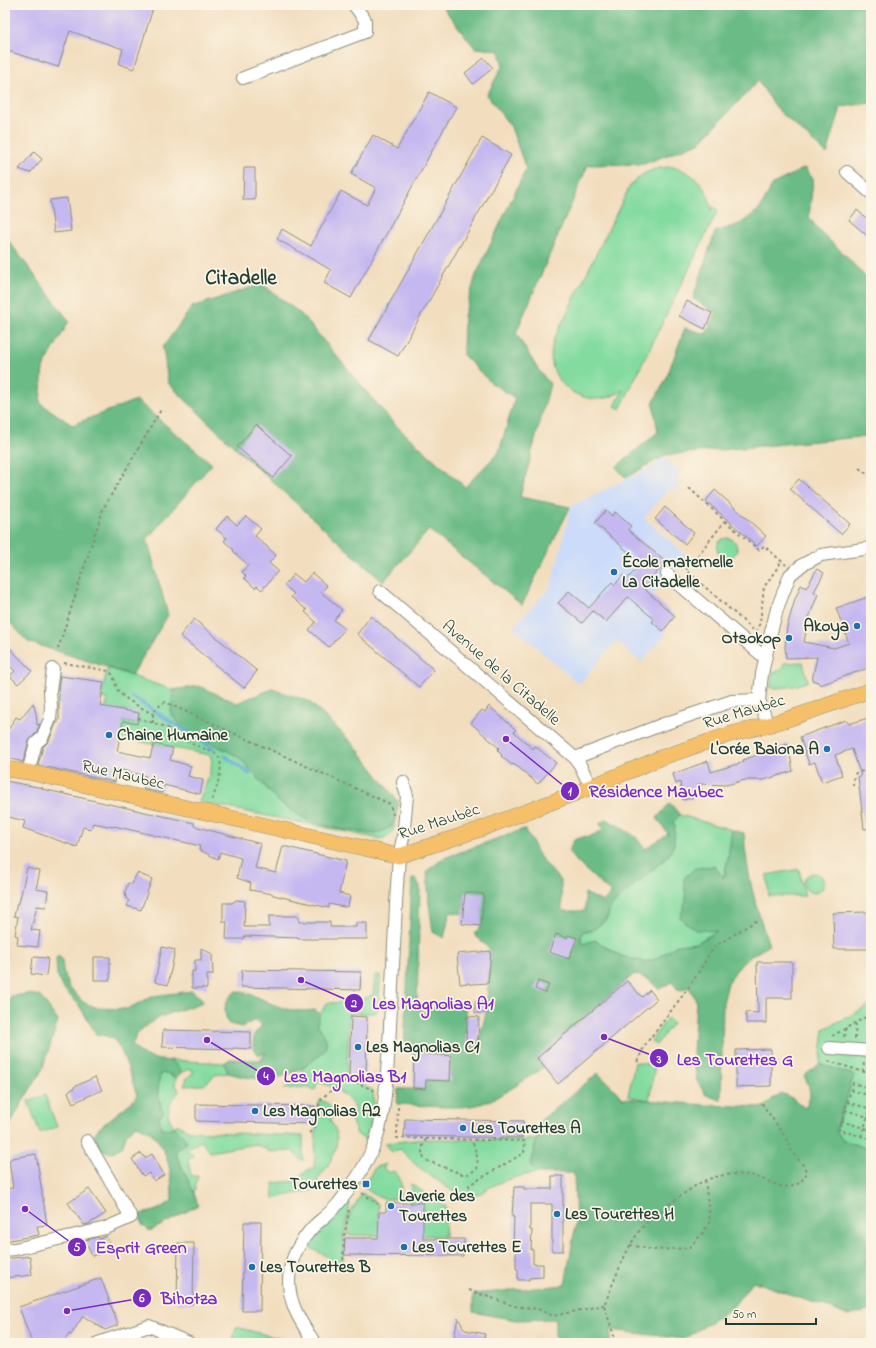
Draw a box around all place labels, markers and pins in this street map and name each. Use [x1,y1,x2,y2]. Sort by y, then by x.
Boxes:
place label: École maternelle La Citadelle [622,550,735,595]
marker: École maternelle La Citadelle [609,567,619,577]
place label: Akoya [804,614,849,641]
marker: Akoya [852,621,862,631]
place label: Otsokop [722,626,781,651]
marker: Otsokop [784,633,794,643]
place label: Chaine Humaine [117,723,229,748]
marker: Chaine Humaine [104,730,114,740]
place label: L'Orée Baiona A [710,737,819,762]
marker: L'Orée Baiona A [822,744,832,754]
callout: Résidence Maubec [560,776,731,806]
callout: Les Magnolias A1 [344,988,501,1018]
place label: Les Magnolias C1 [366,1035,480,1062]
marker: Les Magnolias C1 [353,1042,363,1052]
callout: Les Tourettes G [649,1043,802,1073]
callout: Les Magnolias B1 [256,1061,414,1091]
place label: Les Magnolias A2 [263,1099,381,1126]
marker: Les Magnolias A2 [250,1106,260,1116]
place label: Les Tourettes A [471,1116,581,1141]
marker: Les Tourettes A [458,1123,468,1133]
place label: Tourettes [290,1172,358,1197]
marker: Tourettes [361,1179,371,1189]
place label: Laverie des Tourettes [399,1184,476,1229]
marker: Laverie des Tourettes [386,1201,396,1211]
place label: Les Tourettes H [565,1202,674,1227]
marker: Les Tourettes H [552,1209,562,1219]
callout: Esprit Green [67,1232,195,1262]
place label: Les Tourettes E [412,1235,522,1260]
marker: Les Tourettes E [399,1242,409,1252]
place label: Les Tourettes B [260,1255,371,1280]
marker: Les Tourettes B [247,1262,257,1272]
callout: Bihotza [132,1283,225,1313]

